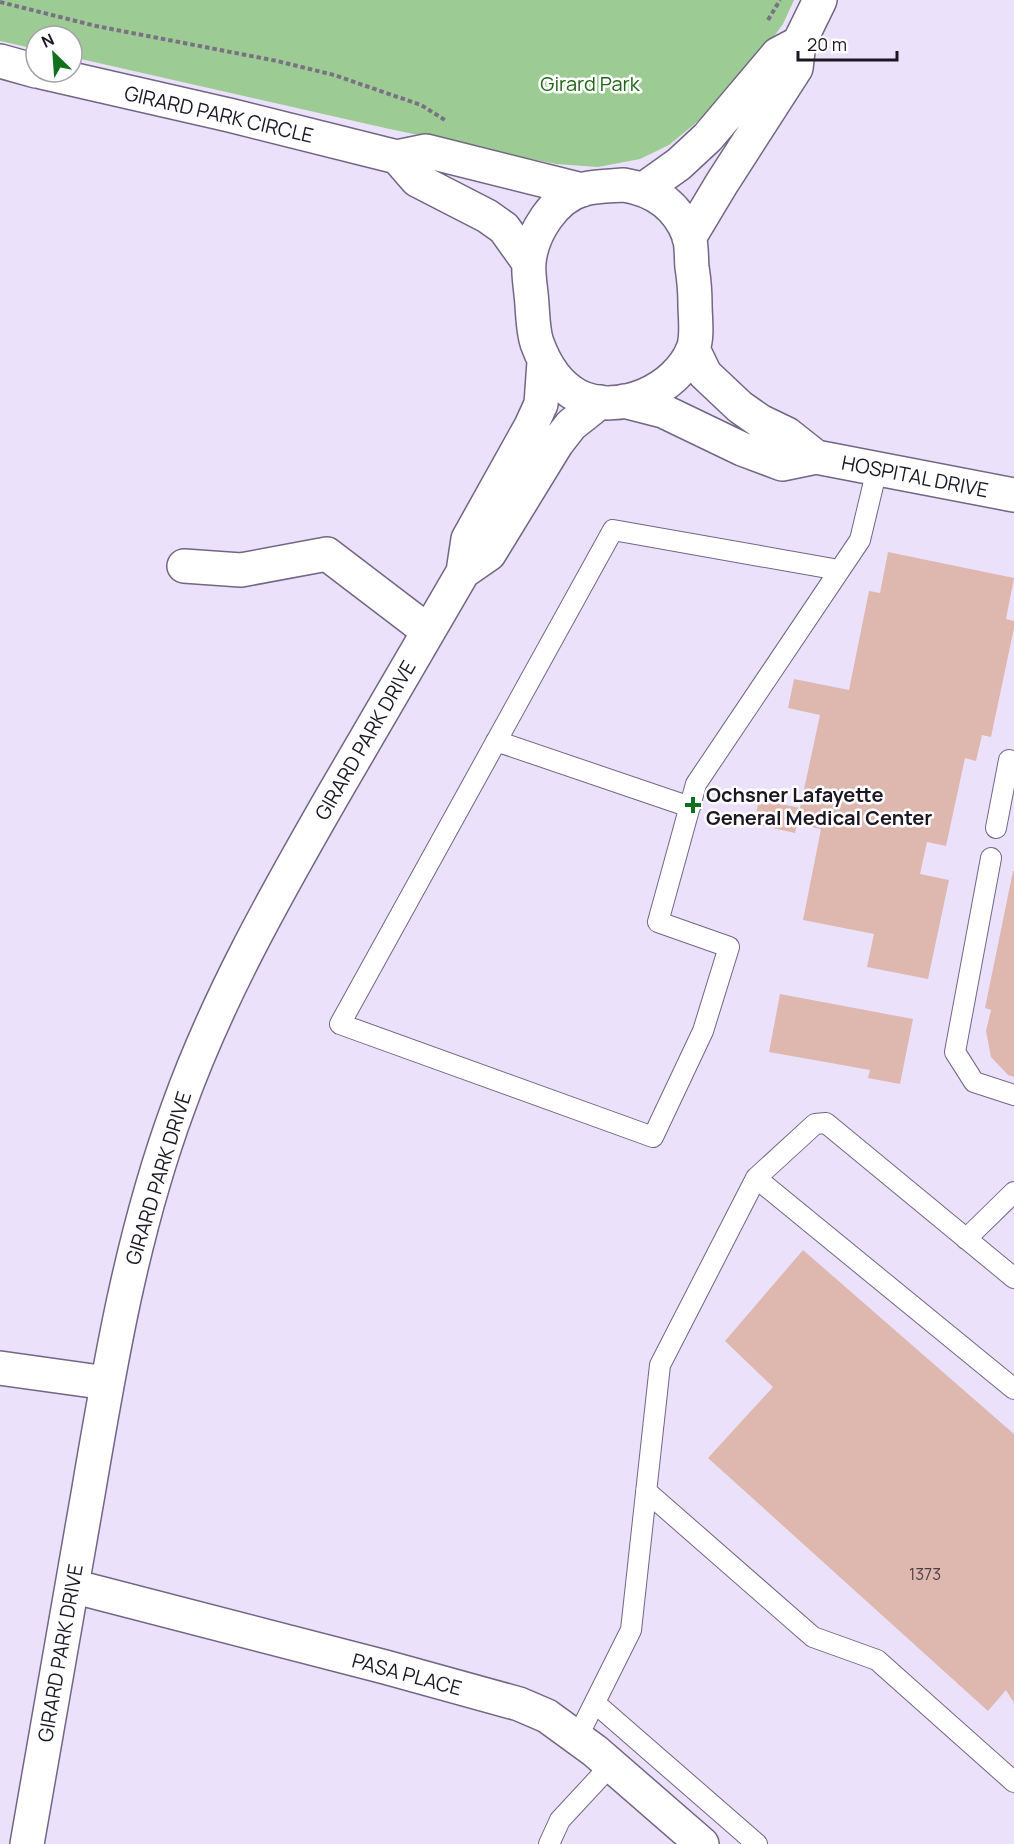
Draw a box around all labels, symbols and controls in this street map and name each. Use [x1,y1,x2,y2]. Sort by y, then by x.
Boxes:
north arrow [24,24,84,84]
scale bar [798,24,897,62]
text: N [38,28,58,53]
text: 20 m [807,32,847,56]
park label: Girard Park [540,70,641,97]
street label: GIRARD PARK CIRCLE [122,79,316,149]
street label: HOSPITAL DRIVE [839,449,991,503]
street label: GIRARD PARK DRIVE [308,655,422,825]
place label: Ochsner Lafayette General Medical Center [706,781,932,831]
marker: Ochsner Lafayette General Medical Center [684,796,702,814]
street label: GIRARD PARK DRIVE [119,1088,197,1268]
street label: GIRARD PARK DRIVE [31,1562,89,1744]
house number: 1373 [909,1563,941,1585]
street label: PASA PLACE [349,1646,465,1702]

